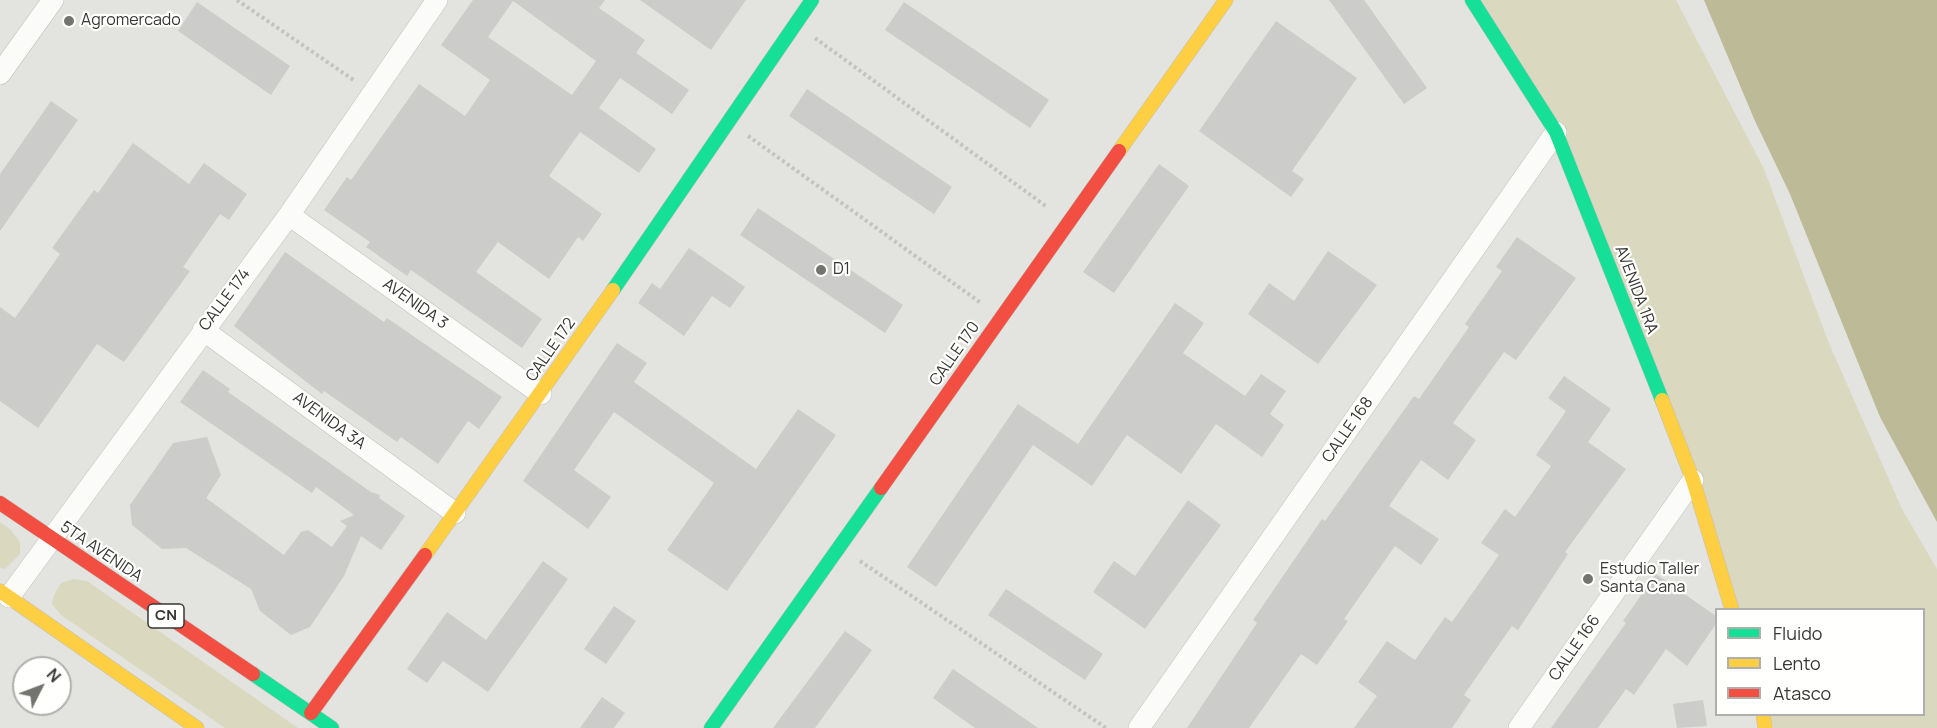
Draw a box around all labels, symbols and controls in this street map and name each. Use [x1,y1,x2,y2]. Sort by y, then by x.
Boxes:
place label: Agromercado [81,11,181,31]
marker: Agromercado [62,14,76,28]
street label: AVENIDA 1RA [1610,243,1662,337]
place label: D1 [833,260,850,280]
marker: D1 [814,263,828,277]
street label: CALLE 174 [195,265,255,335]
street label: AVENIDA 3 [379,275,451,333]
street label: CALLE 172 [522,314,580,386]
street label: CALLE 170 [926,318,984,390]
street label: AVENIDA 3A [289,388,369,454]
street label: CALLE 168 [1319,394,1377,466]
street label: 5TA AVENIDA [56,518,146,586]
place label: Estudio Taller Santa Cana [1600,560,1699,598]
marker: Estudio Taller Santa Cana [1581,572,1595,586]
road number: CN [148,604,184,628]
legend [1715,608,1925,716]
street label: CALLE 166 [1545,611,1605,685]
text: Fluido [1773,621,1822,645]
text: Lento [1773,651,1821,675]
north arrow [12,656,72,716]
text: N [42,664,66,687]
text: Atasco [1773,681,1831,705]

